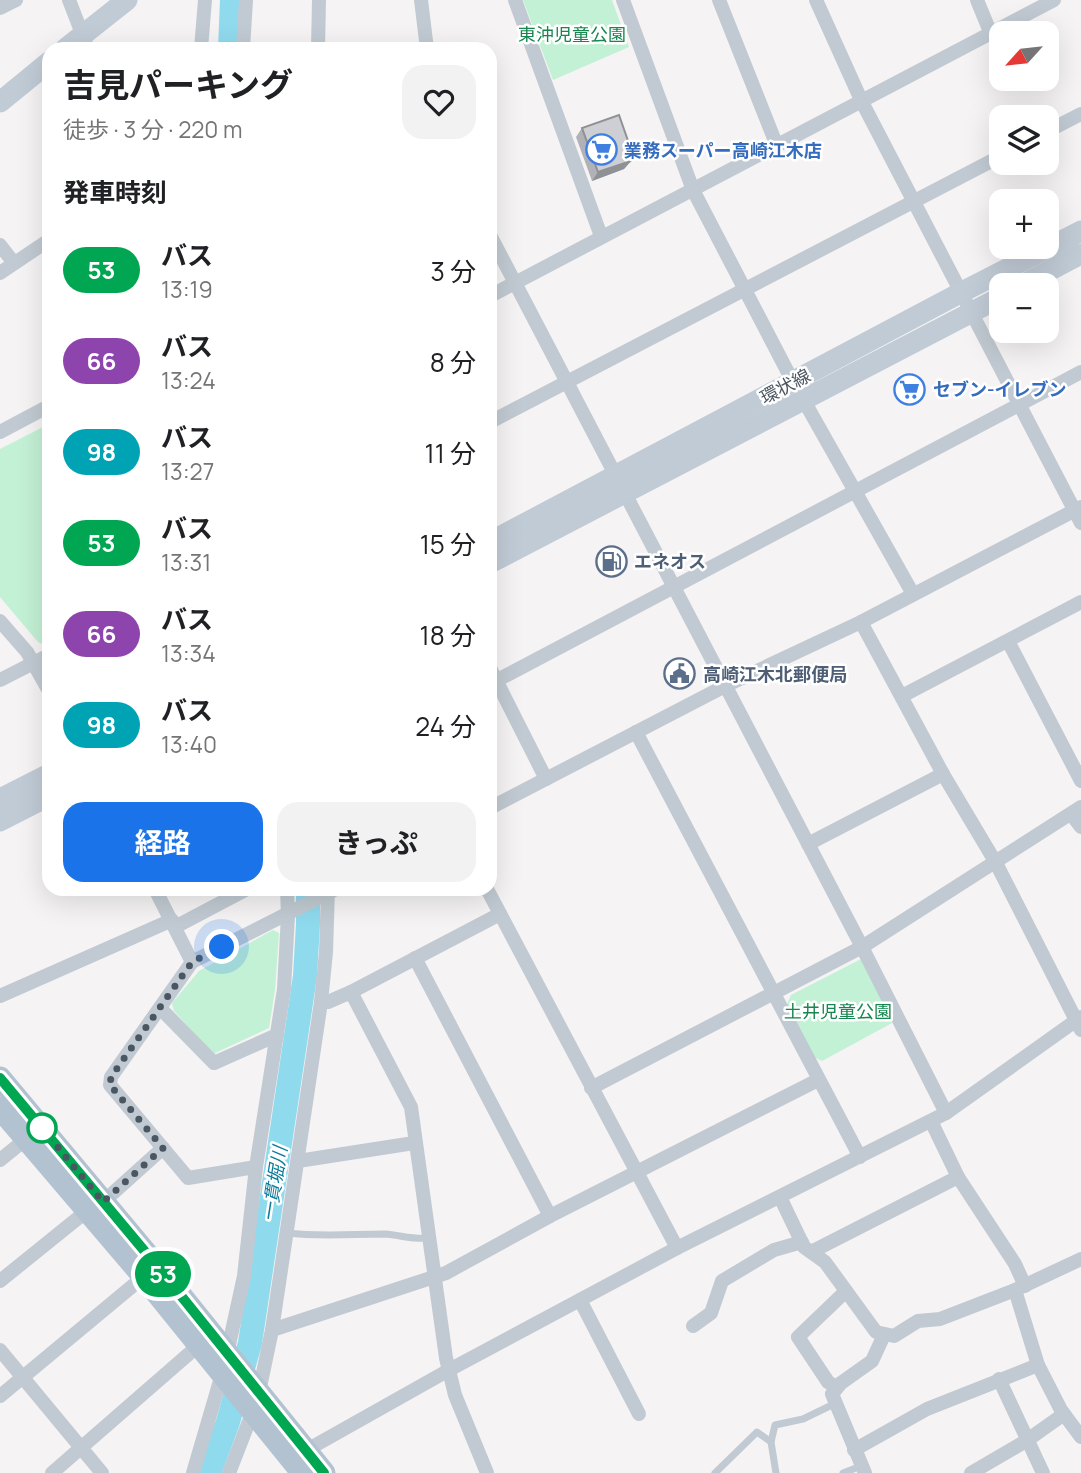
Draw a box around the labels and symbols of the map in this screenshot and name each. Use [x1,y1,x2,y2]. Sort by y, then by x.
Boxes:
north arrow [989,21,1059,91]
park label: 東沖児童公園 [518,22,626,46]
supermarket icon: 業務スーパー高崎江木店 [584,133,618,167]
place label: 業務スーパー高崎江木店 [624,138,822,162]
street label: 環状線 [756,363,814,409]
supermarket icon: セブン-イレブン [893,372,927,406]
place label: セブン-イレブン [933,377,1067,401]
fuel station icon: エネオス [594,544,628,578]
place label: エネオス [634,549,706,573]
public building icon: 高崎江木北郵便局 [663,657,697,691]
place label: 高崎江木北郵便局 [703,662,847,686]
your location [204,929,239,964]
park label: 土井児童公園 [784,999,892,1023]
unlabelled marker [27,1113,57,1143]
water label: 一貫堀川 [255,1142,293,1224]
line badge: 53 [132,1251,194,1297]

